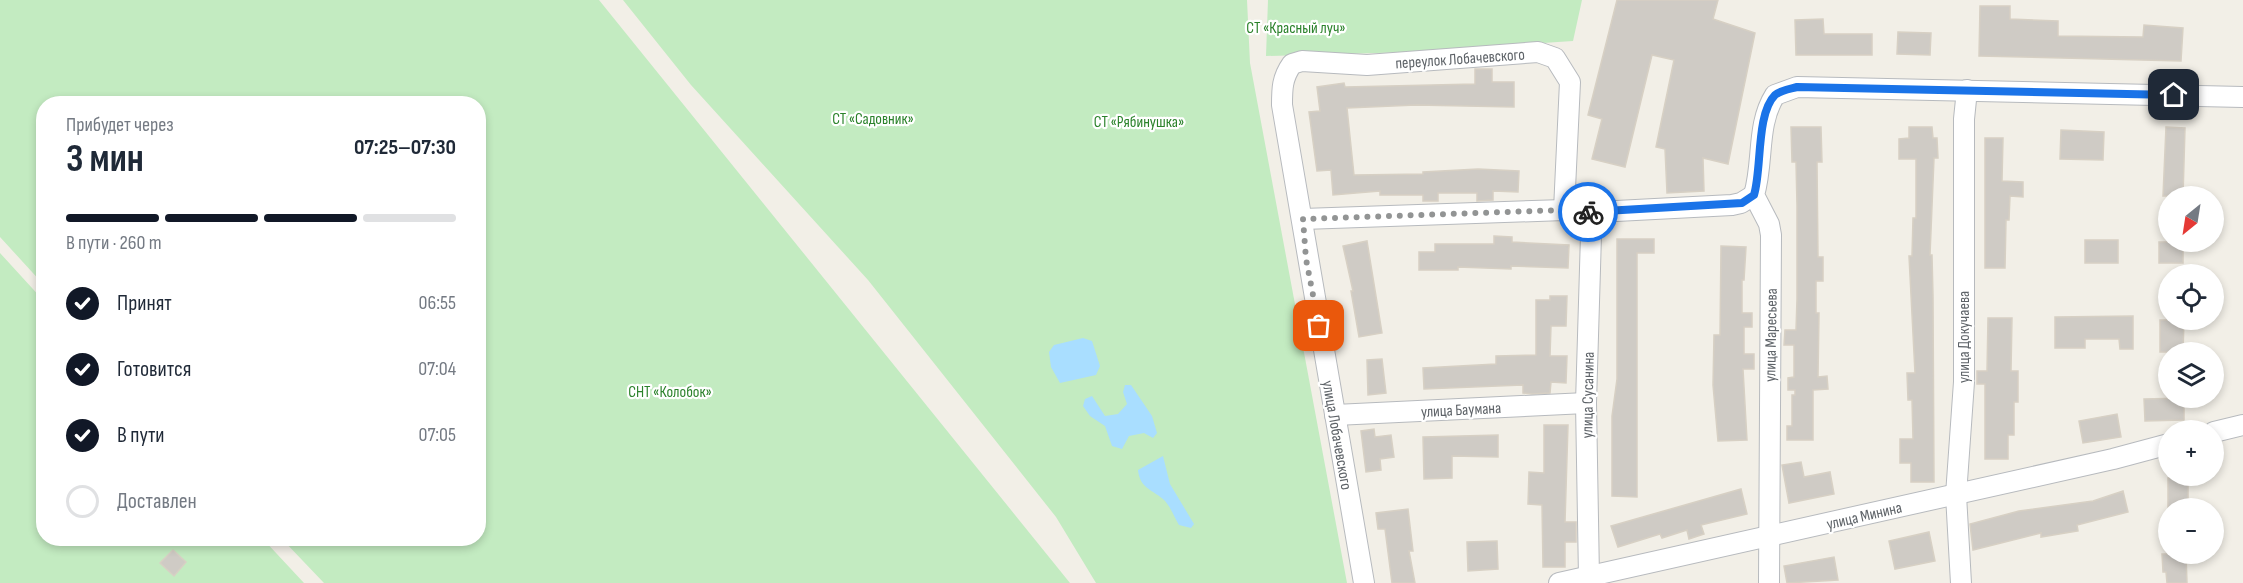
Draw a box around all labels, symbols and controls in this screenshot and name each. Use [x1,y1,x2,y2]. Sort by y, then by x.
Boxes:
park label: СТ «Красный луч» [1246,19,1346,38]
street label: переулок Лобачевского [1395,45,1526,74]
pin [2148,69,2199,120]
icon: home [2157,78,2190,111]
park label: СТ «Садовник» [832,110,914,129]
text: Прибудет через [66,113,174,137]
park label: СТ «Рябинушка» [1094,113,1184,132]
text: 07:25–07:30 [354,134,456,161]
text: 3 мин [66,136,144,183]
courier [1558,182,1618,242]
north arrow [2158,186,2224,252]
map controls [2158,186,2224,564]
icon: bike [1572,196,1605,229]
text: В пути · 260 m [66,231,162,255]
button: locate [2158,264,2224,330]
icon: check [66,287,99,320]
street label: улица Маресьева [1761,288,1782,382]
text: Принят [117,290,172,317]
text: 06:55 [419,291,456,315]
street label: улица Докучаева [1955,291,1974,383]
pin [1293,300,1344,351]
icon: bag [1302,309,1335,342]
button: layers [2158,342,2224,408]
street label: улица Сусанина [1578,351,1599,439]
icon: check [66,353,99,386]
text: Готовится [117,356,191,383]
text: 07:04 [418,357,456,381]
street label: улица Лобачевского [1318,379,1355,491]
park label: СНТ «Колобок» [628,383,712,402]
street label: улица Баумана [1420,399,1502,422]
icon: check [66,419,99,452]
button: + [2158,420,2224,486]
text: В пути [117,422,165,449]
text: 07:05 [419,423,456,447]
text: Доставлен [117,488,197,515]
button: − [2158,498,2224,564]
street label: улица Минина [1825,499,1904,534]

